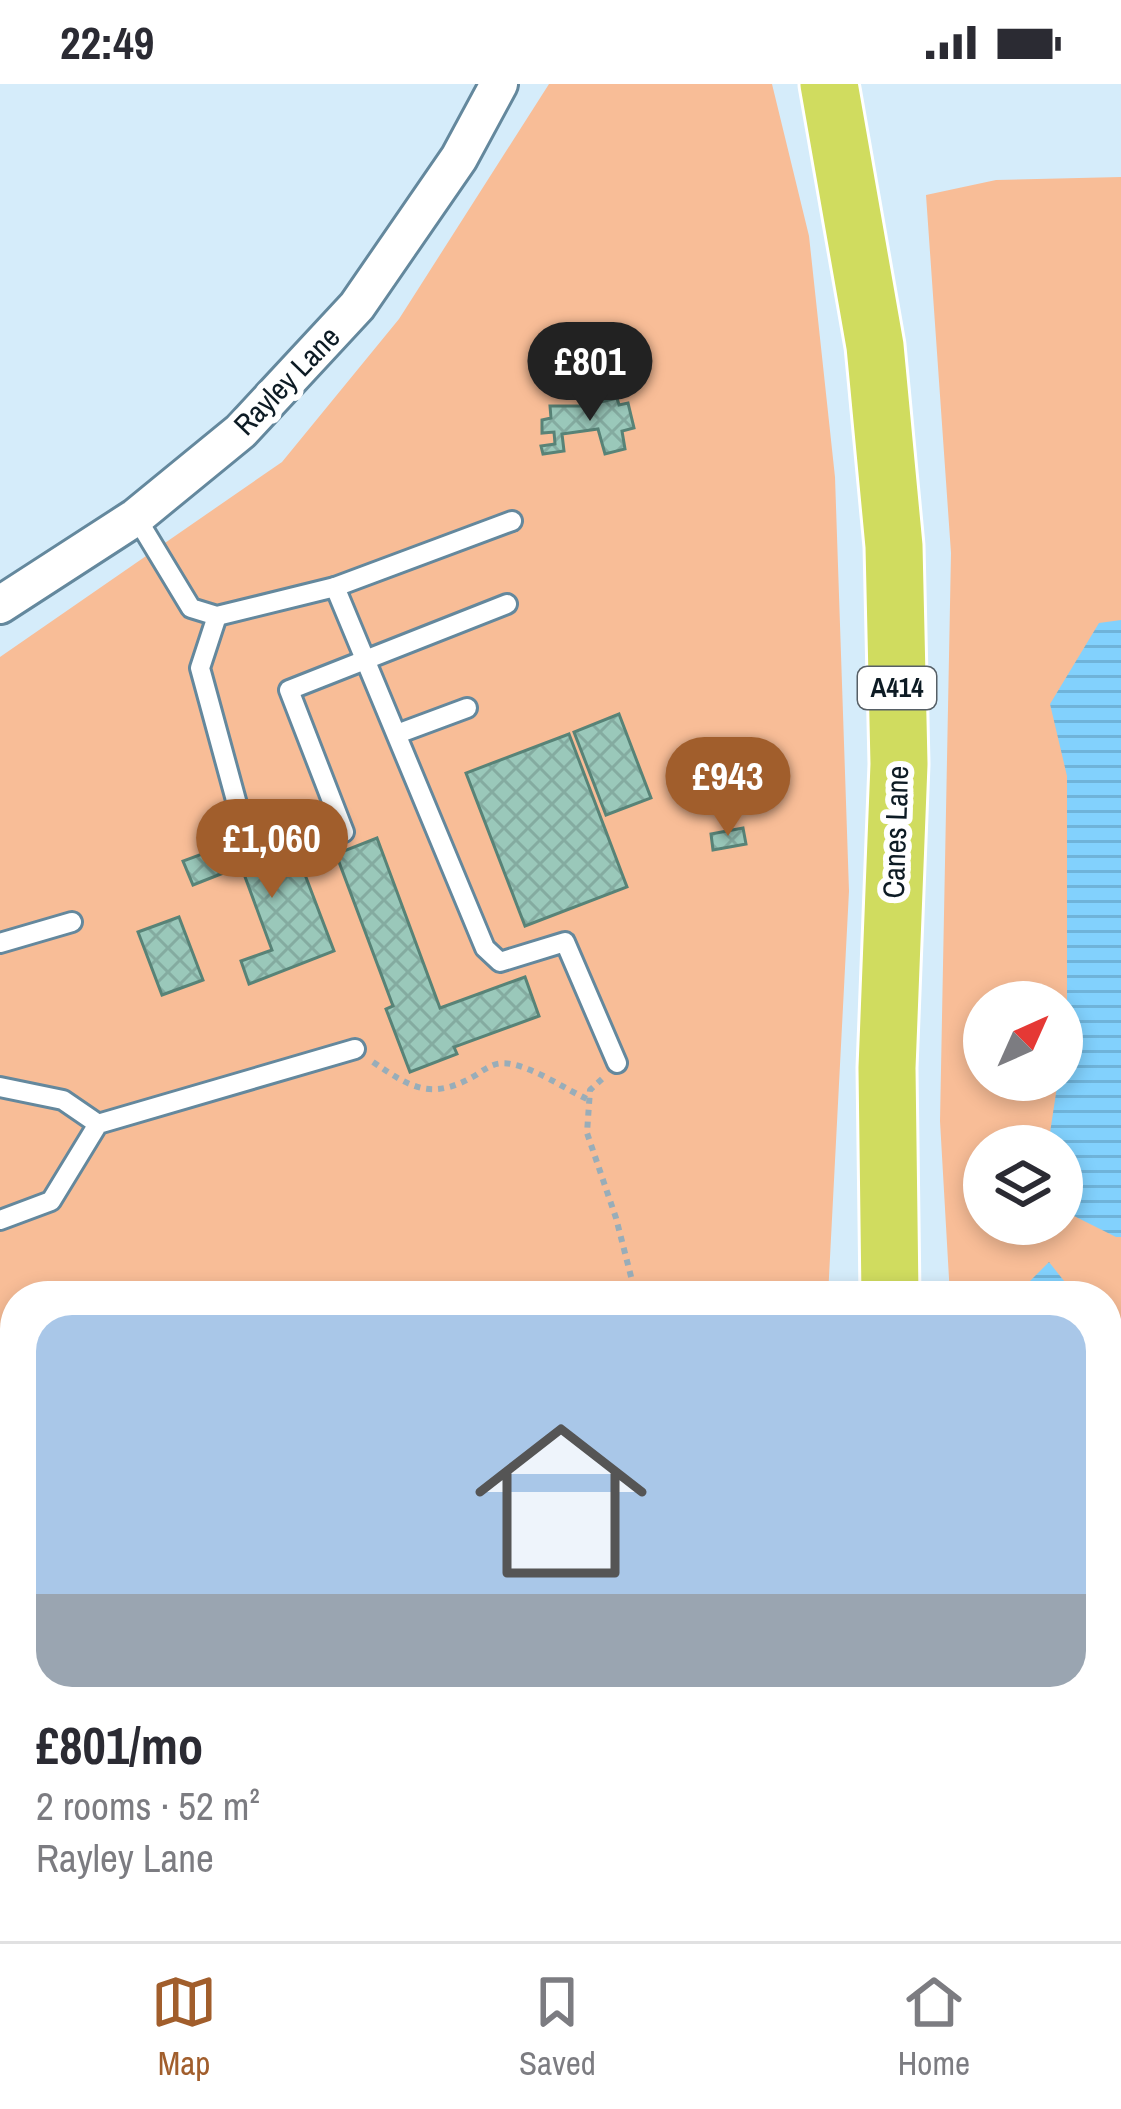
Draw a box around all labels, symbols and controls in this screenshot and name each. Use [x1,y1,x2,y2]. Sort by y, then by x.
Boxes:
text: 22:49 [60,12,154,73]
street label: Rayley Lane [224,317,348,443]
pin: £801 [519,322,661,424]
text: £801 [554,335,626,387]
road number: A414 [858,667,936,709]
pin: £943 [657,737,799,839]
text: £943 [692,750,764,802]
street label: Canes Lane [873,765,917,899]
pin: £1,060 [174,799,370,901]
text: £1,060 [223,812,321,864]
north arrow [963,981,1083,1101]
map controls [963,981,1083,1245]
button: layers [963,1125,1083,1245]
icon: home [453,1393,669,1609]
text: £801/mo [36,1711,203,1780]
text: 2 rooms · 52 m² [36,1780,260,1832]
text: Rayley Lane [36,1832,214,1884]
tab: Map [151,1969,217,2085]
tab: Saved [519,1969,596,2085]
tab: Home [898,1969,970,2085]

